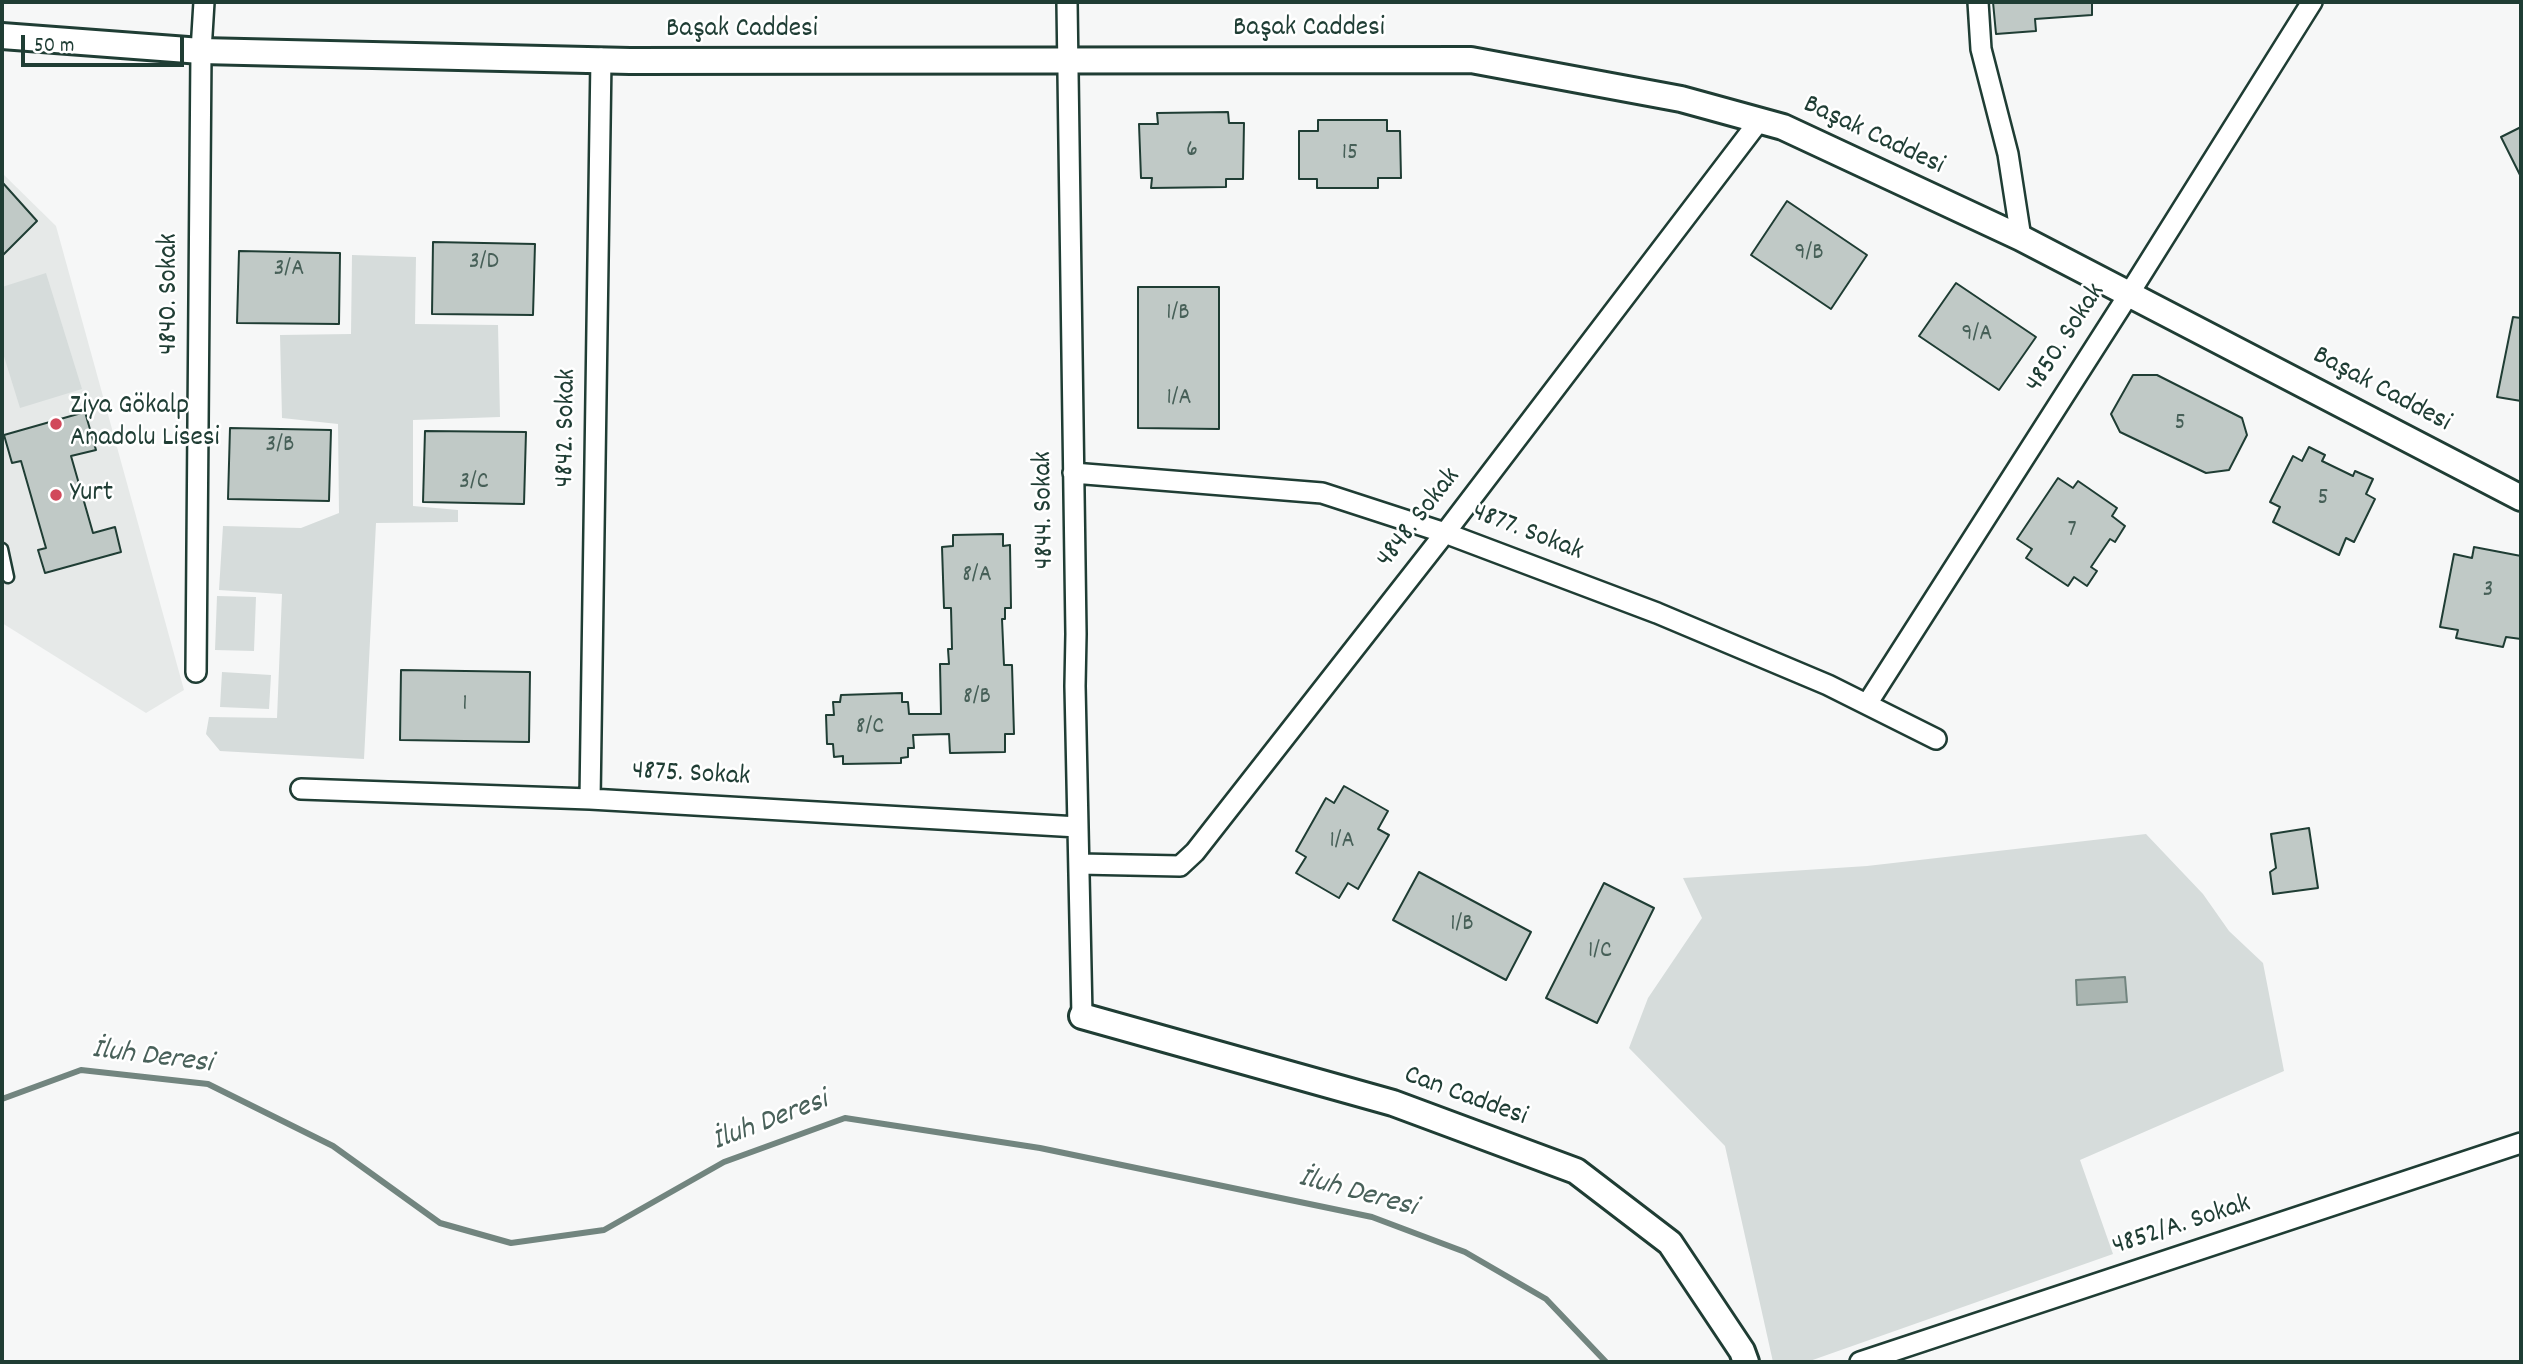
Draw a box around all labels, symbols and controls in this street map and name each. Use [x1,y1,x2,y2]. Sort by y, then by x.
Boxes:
street label: Başak Caddesi [1233,13,1385,47]
street label: Başak Caddesi [666,14,818,48]
scale bar [24,21,187,65]
text: 50 m [34,32,74,62]
street label: Başak Caddesi [1797,90,1949,184]
house number: 6 [1186,138,1198,166]
house number: 15 [1342,141,1358,169]
street label: 4840. Sokak [154,233,188,355]
house number: 9/B [1794,241,1824,269]
house number: 3/D [469,250,499,278]
house number: 3/A [274,257,304,285]
street label: 4850. Sokak [2019,278,2115,400]
house number: 1/B [1166,301,1190,329]
house number: 9/A [1962,322,1992,350]
street label: Başak Caddesi [2306,340,2456,442]
street label: 4842. Sokak [550,368,586,488]
house number: 1/A [1166,386,1192,414]
place label: Ziya Gökalp Anadolu Lisesi [70,391,220,457]
house number: 5 [2174,411,2186,439]
marker: Ziya Gökalp Anadolu Lisesi [48,416,64,432]
house number: 3/B [266,433,294,461]
street label: 4844. Sokak [1028,451,1064,569]
street label: 4848. Sokak [1371,462,1469,576]
house number: 3/C [459,470,489,498]
place label: Yurt [70,478,113,512]
house number: 5 [2317,486,2329,514]
marker: Yurt [48,487,64,503]
street label: 4877. Sokak [1467,497,1587,571]
house number: 7 [2067,518,2077,546]
house number: 8/A [962,563,992,591]
house number: 3 [2483,578,2493,606]
house number: 8/B [963,685,991,713]
house number: 1 [462,692,468,720]
house number: 8/C [856,715,884,743]
street label: 4875. Sokak [631,756,751,796]
house number: 1/A [1329,829,1355,857]
house number: 1/B [1450,912,1474,940]
house number: 1/C [1588,939,1612,967]
water label: İluh Deresi [90,1034,214,1084]
street label: Can Caddesi [1399,1060,1531,1136]
water label: İluh Deresi [708,1085,834,1161]
water label: İluh Deresi [1294,1162,1420,1228]
street label: 4852/A. Sokak [2109,1189,2255,1265]

